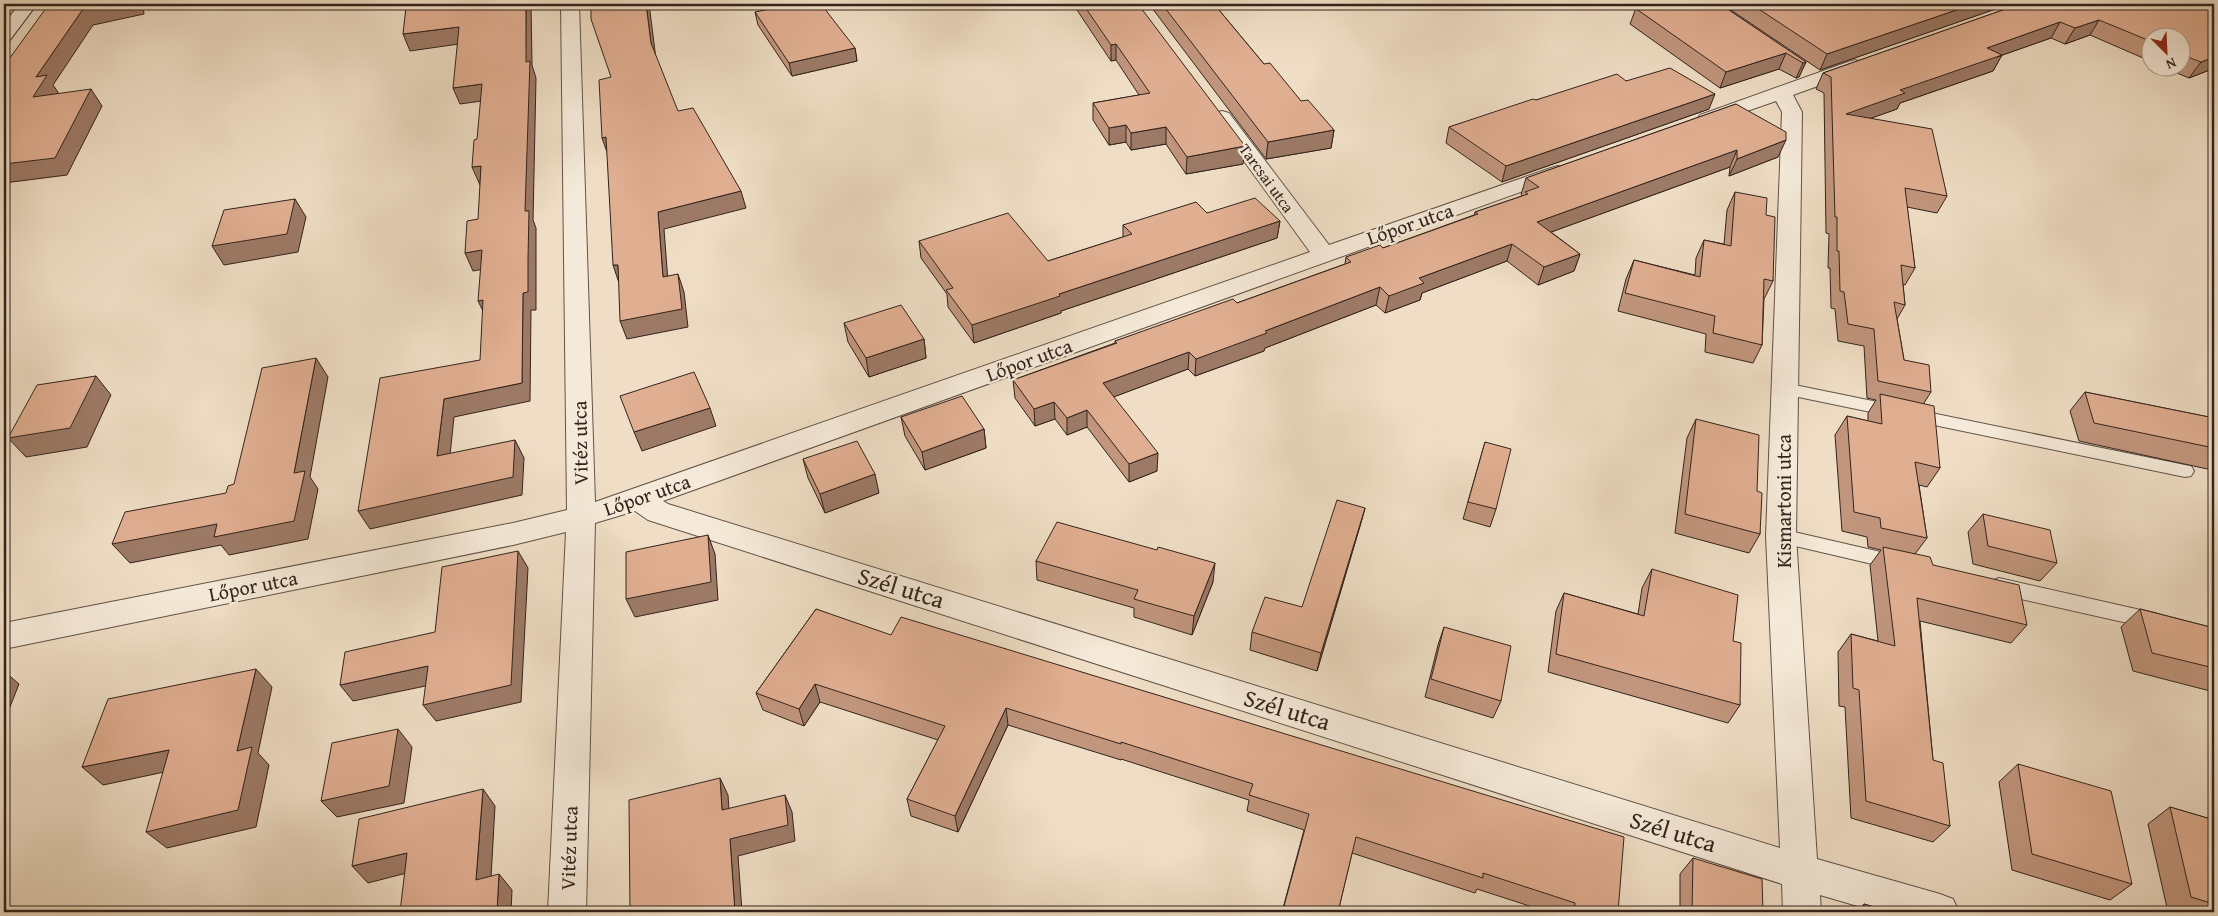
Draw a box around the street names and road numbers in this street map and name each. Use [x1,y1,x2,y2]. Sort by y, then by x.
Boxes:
street label: Tarcsai utca [1234,138,1301,218]
street label: Lőpor utca [1363,195,1458,252]
street label: Lőpor utca [982,330,1076,389]
street label: Vitéz utca [564,400,595,486]
street label: Kismartoni utca [1769,433,1798,568]
street label: Lőpor utca [600,466,695,523]
street label: Szél utca [853,558,949,617]
street label: Lőpor utca [206,563,300,608]
street label: Szél utca [1239,680,1335,739]
street label: Szél utca [1625,802,1721,861]
street label: Vitéz utca [553,805,584,891]

